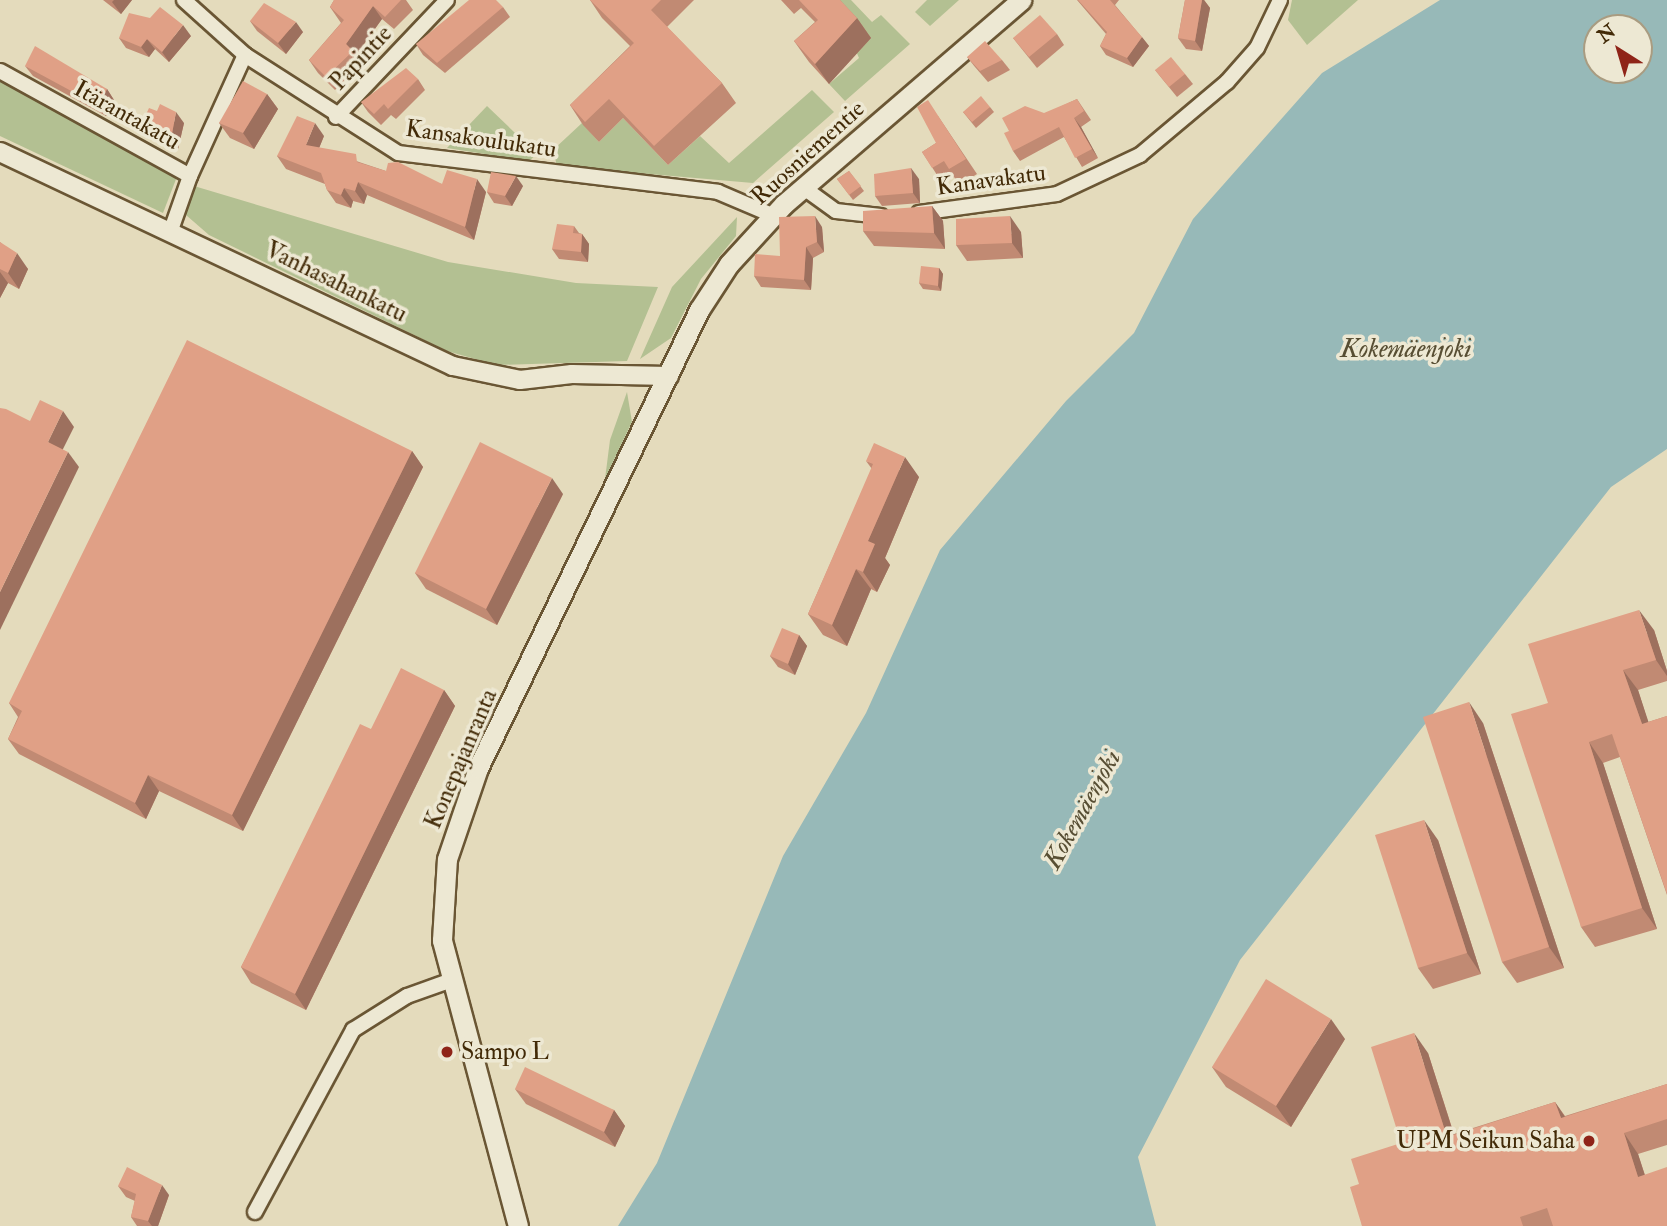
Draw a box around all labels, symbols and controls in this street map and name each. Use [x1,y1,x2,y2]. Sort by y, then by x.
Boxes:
north arrow [1583,14,1653,84]
text: N [1593,19,1621,49]
street label: Papintie [324,20,398,96]
street label: Itärantakatu [69,74,185,156]
street label: Ruosniementie [745,95,871,211]
street label: Kansakoulukatu [404,114,558,164]
street label: Kanavakatu [935,158,1047,202]
street label: Vanhasahankatu [261,235,411,329]
water label: Kokemäenjoki [1341,334,1471,366]
street label: Konepajanranta [419,685,503,833]
water label: Kokemäenjoki [1038,745,1128,875]
place label: Sampo L [461,1038,549,1066]
marker: Sampo L [439,1044,455,1060]
place label: UPM Seikun Saha [1396,1127,1575,1155]
marker: UPM Seikun Saha [1581,1133,1597,1149]

